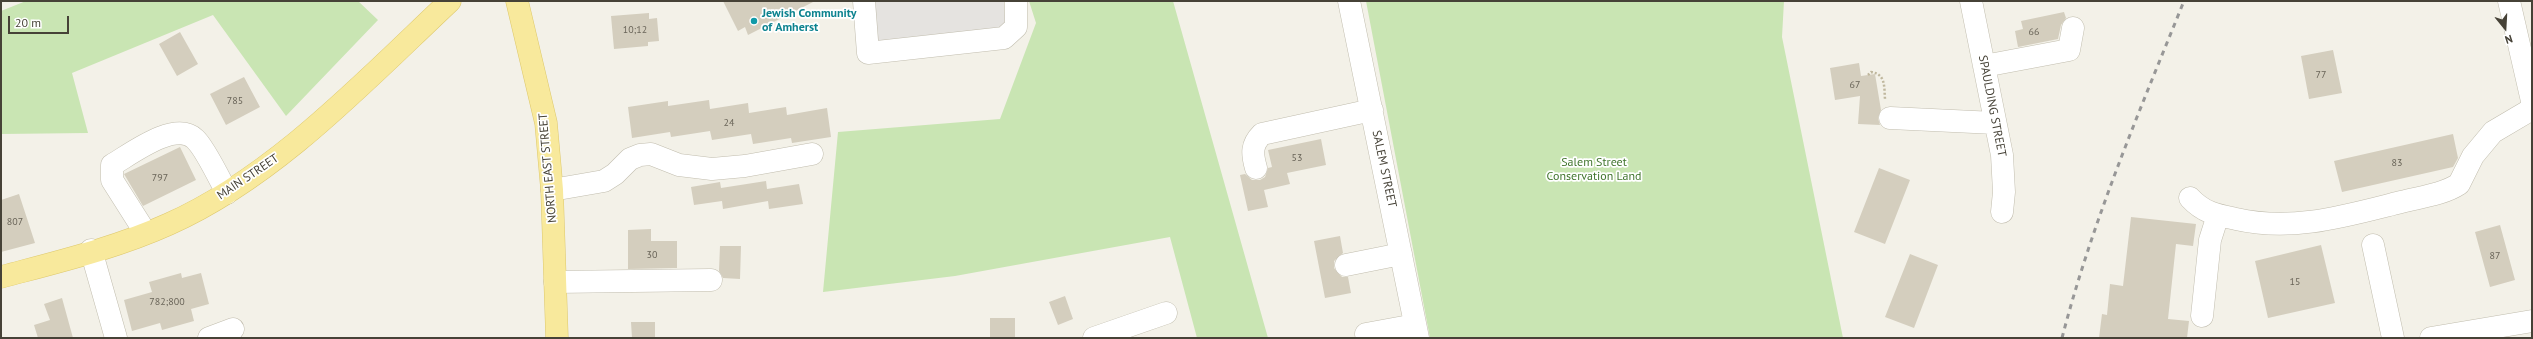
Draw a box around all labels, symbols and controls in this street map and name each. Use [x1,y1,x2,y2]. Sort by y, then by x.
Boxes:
place label: Jewish Community of Amherst [762,7,856,35]
scale bar [10,8,71,34]
north arrow [2485,8,2525,48]
text: 20 m [15,15,41,30]
marker: Jewish Community of Amherst [749,16,759,26]
house number: 10;12 [623,24,647,36]
house number: 66 [2029,26,2039,38]
text: N [2503,32,2514,47]
street label: SPAULDING STREET [1975,54,2009,158]
house number: 77 [2316,69,2326,81]
house number: 67 [1850,79,1860,91]
house number: 785 [227,95,243,107]
street label: NORTH EAST STREET [536,113,560,223]
house number: 24 [724,117,734,129]
street label: SALEM STREET [1369,129,1399,209]
street label: MAIN STREET [215,151,281,203]
house number: 53 [1292,152,1302,164]
park label: Salem Street Conservation Land [1547,156,1641,184]
house number: 83 [2392,157,2402,169]
house number: 797 [152,172,168,184]
house number: 807 [7,216,23,228]
house number: 30 [647,249,657,261]
house number: 87 [2490,250,2500,262]
house number: 15 [2290,276,2300,288]
house number: 782;800 [149,296,185,308]

